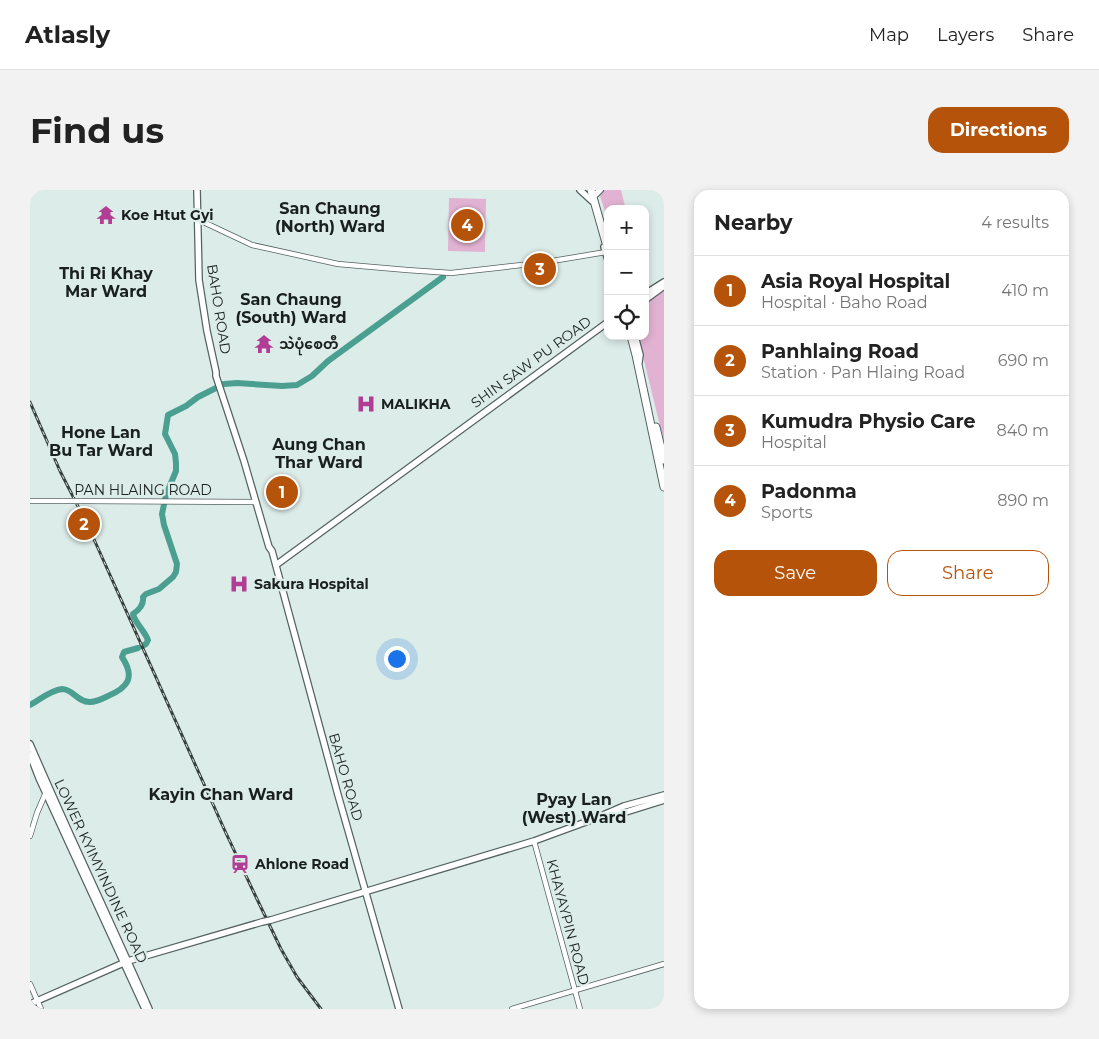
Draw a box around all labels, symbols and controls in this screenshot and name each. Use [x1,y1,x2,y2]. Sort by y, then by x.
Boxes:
text: Atlasly [25,20,110,49]
text: Map [869,24,909,46]
text: Layers [937,24,994,46]
text: Share [1022,24,1074,46]
button: Directions [928,107,1069,153]
text: Find us [30,109,164,152]
district label: San Chaung (North) Ward [275,199,385,236]
temple icon: Koe Htut Gyi [95,204,117,226]
map controls [604,205,649,340]
button: + [604,205,649,250]
place label: Koe Htut Gyi [121,206,213,224]
pin: 4 [451,206,483,244]
text: Nearby [714,210,793,235]
text: 4 results [981,213,1049,232]
pin: 3 [524,250,556,288]
button: − [604,250,649,295]
street label: BAHO ROAD [203,263,235,355]
district label: Thi Ri Khay Mar Ward [59,264,153,301]
text: Asia Royal Hospital [761,270,950,293]
text: 1 [727,281,733,300]
text: 410 m [1001,281,1049,300]
district label: San Chaung (South) Ward [235,290,347,327]
text: Hospital · Baho Road [761,293,928,312]
button: locate [604,295,649,340]
street label: SHIN SAW PU ROAD [467,312,595,412]
temple icon: သဲပုံစေတီ [253,333,275,355]
place label: သဲပုံစေတီ [279,334,339,356]
text: Panhlaing Road [761,340,919,363]
text: 2 [725,351,735,370]
text: 690 m [998,351,1049,370]
text: Station · Pan Hlaing Road [761,363,965,382]
hospital icon: MALIKHA [355,393,377,415]
place label: MALIKHA [381,395,451,413]
text: Kumudra Physio Care [761,410,976,433]
text: 3 [725,421,735,440]
text: 840 m [996,421,1049,440]
district label: Hone Lan Bu Tar Ward [49,423,153,460]
text: Hospital [761,433,827,452]
district label: Aung Chan Thar Ward [271,435,366,472]
pin: 1 [266,473,298,511]
text: Padonma [761,480,857,503]
street label: PAN HLAING ROAD [74,481,212,499]
text: 4 [724,491,736,510]
text: 890 m [997,491,1049,510]
text: Sports [761,503,813,522]
pin: 2 [68,505,100,543]
button: Save [714,550,877,596]
button: Share [887,550,1049,596]
hospital icon: Sakura Hospital [228,573,250,595]
place label: Sakura Hospital [254,575,369,593]
your location [384,646,410,672]
street label: BAHO ROAD [325,731,367,823]
street label: LOWER KYIMYINDINE ROAD [50,776,152,966]
district label: Kayin Chan Ward [149,785,293,804]
district label: Pyay Lan (West) Ward [522,790,626,827]
station icon: Ahlone Road [229,853,251,875]
place label: Ahlone Road [254,855,349,873]
street label: KHAYAYPIN ROAD [543,857,593,987]

